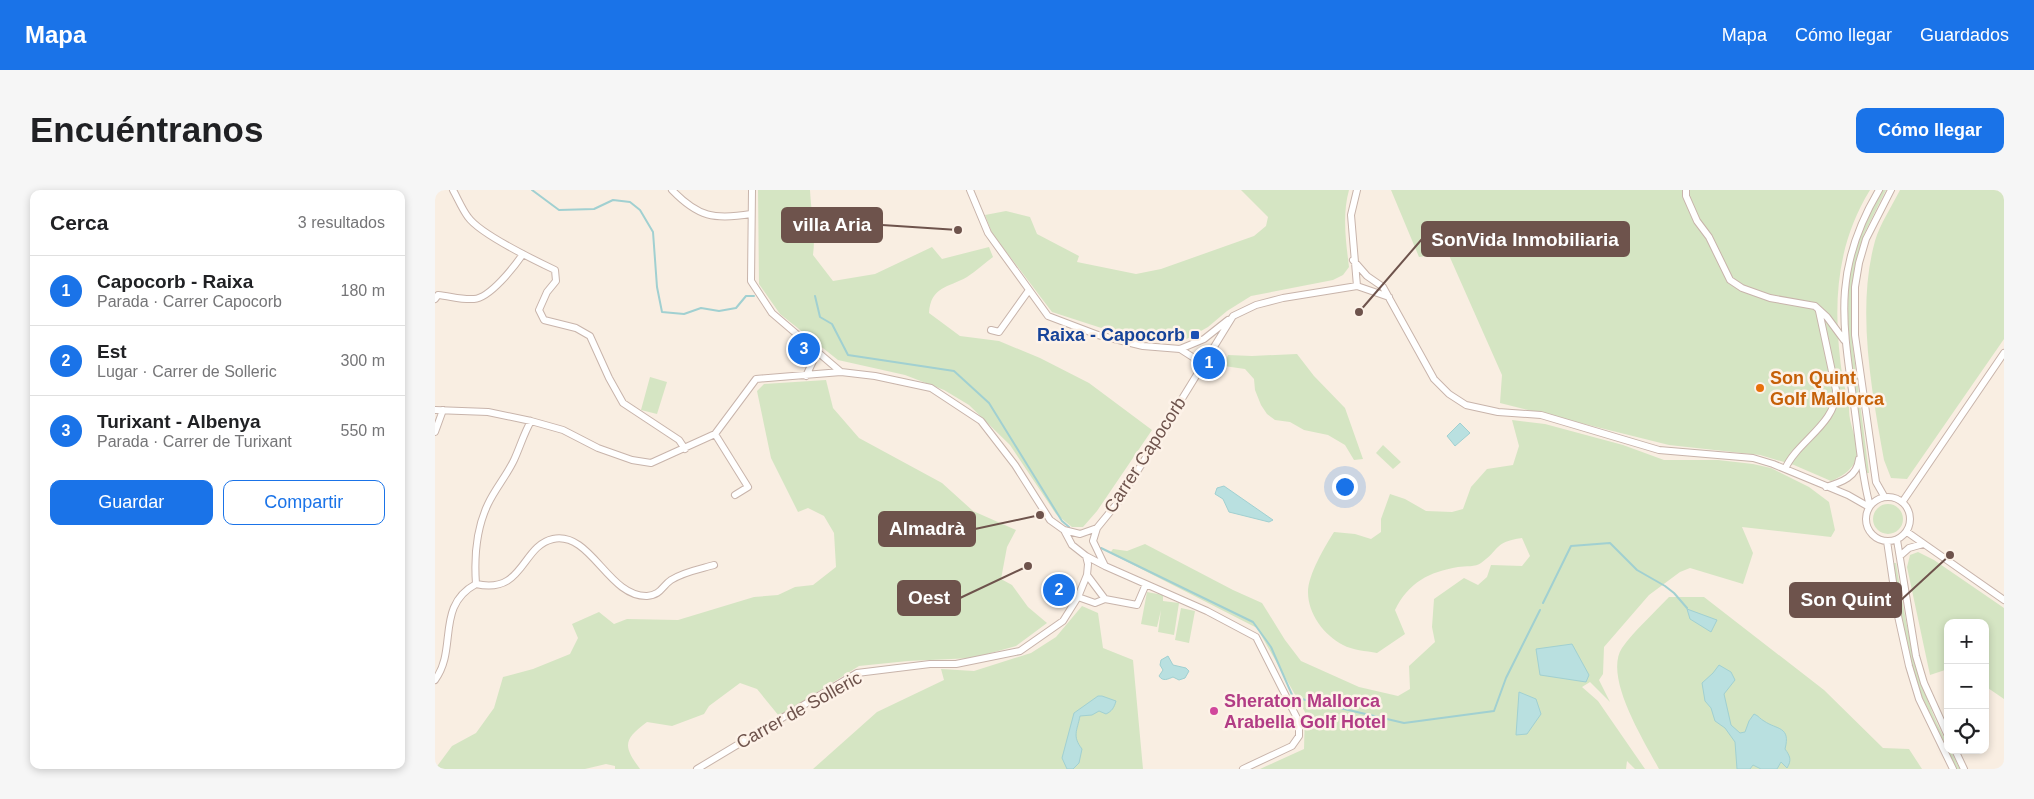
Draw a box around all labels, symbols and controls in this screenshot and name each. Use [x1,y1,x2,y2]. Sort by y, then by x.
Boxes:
text: Mapa [25,21,86,48]
text: Mapa [1722,25,1767,45]
text: Cómo llegar [1795,25,1892,45]
text: Guardados [1920,25,2009,45]
button: Cómo llegar [1856,108,2004,153]
text: Encuéntranos [30,110,263,149]
callout: villa Aria [782,208,882,242]
text: Cerca [50,211,108,234]
text: 3 resultados [298,214,385,231]
text: villa Aria [793,214,872,235]
callout: SonVida Inmobiliaria [1422,222,1629,256]
text: SonVida Inmobiliaria [1431,229,1619,250]
text: Capocorb - Raixa [97,271,253,292]
text: 1 [62,282,70,299]
text: 180 m [341,282,385,299]
text: Parada · Carrer Capocorb [97,293,282,310]
place label: Raixa - Capocorb [1037,325,1185,345]
marker: Raixa - Capocorb [1189,329,1201,341]
pin: 3 [788,330,820,368]
text: Est [97,341,127,362]
pin: 1 [1193,344,1225,382]
text: 2 [62,352,70,369]
text: 300 m [341,352,385,369]
text: Lugar · Carrer de Solleric [97,363,277,380]
place label: Son Quint Golf Mallorca [1770,368,1885,409]
marker: Son Quint Golf Mallorca [1754,382,1766,394]
street label: Carrer Capocorb [1100,393,1190,517]
text: Turixant - Albenya [97,411,261,432]
text: 3 [62,422,70,439]
text: 550 m [341,422,385,439]
text: Parada · Carrer de Turixant [97,433,292,450]
your location [1332,474,1358,500]
button: Guardar [50,480,213,525]
button: Compartir [223,480,385,525]
callout: Almadrà [879,512,975,546]
text: Almadrà [889,518,965,539]
pin: 2 [1043,571,1075,609]
callout: Oest [898,581,960,615]
callout: Son Quint [1790,583,1901,617]
text: Oest [908,587,951,608]
text: Son Quint [1801,589,1892,610]
map controls [1944,619,1989,754]
button: + [1944,619,1989,664]
button: − [1944,664,1989,709]
street label: Carrer de Solleric [733,667,865,753]
place label: Sheraton Mallorca Arabella Golf Hotel [1224,691,1386,732]
marker: Sheraton Mallorca Arabella Golf Hotel [1208,705,1220,717]
button: locate [1944,709,1989,754]

